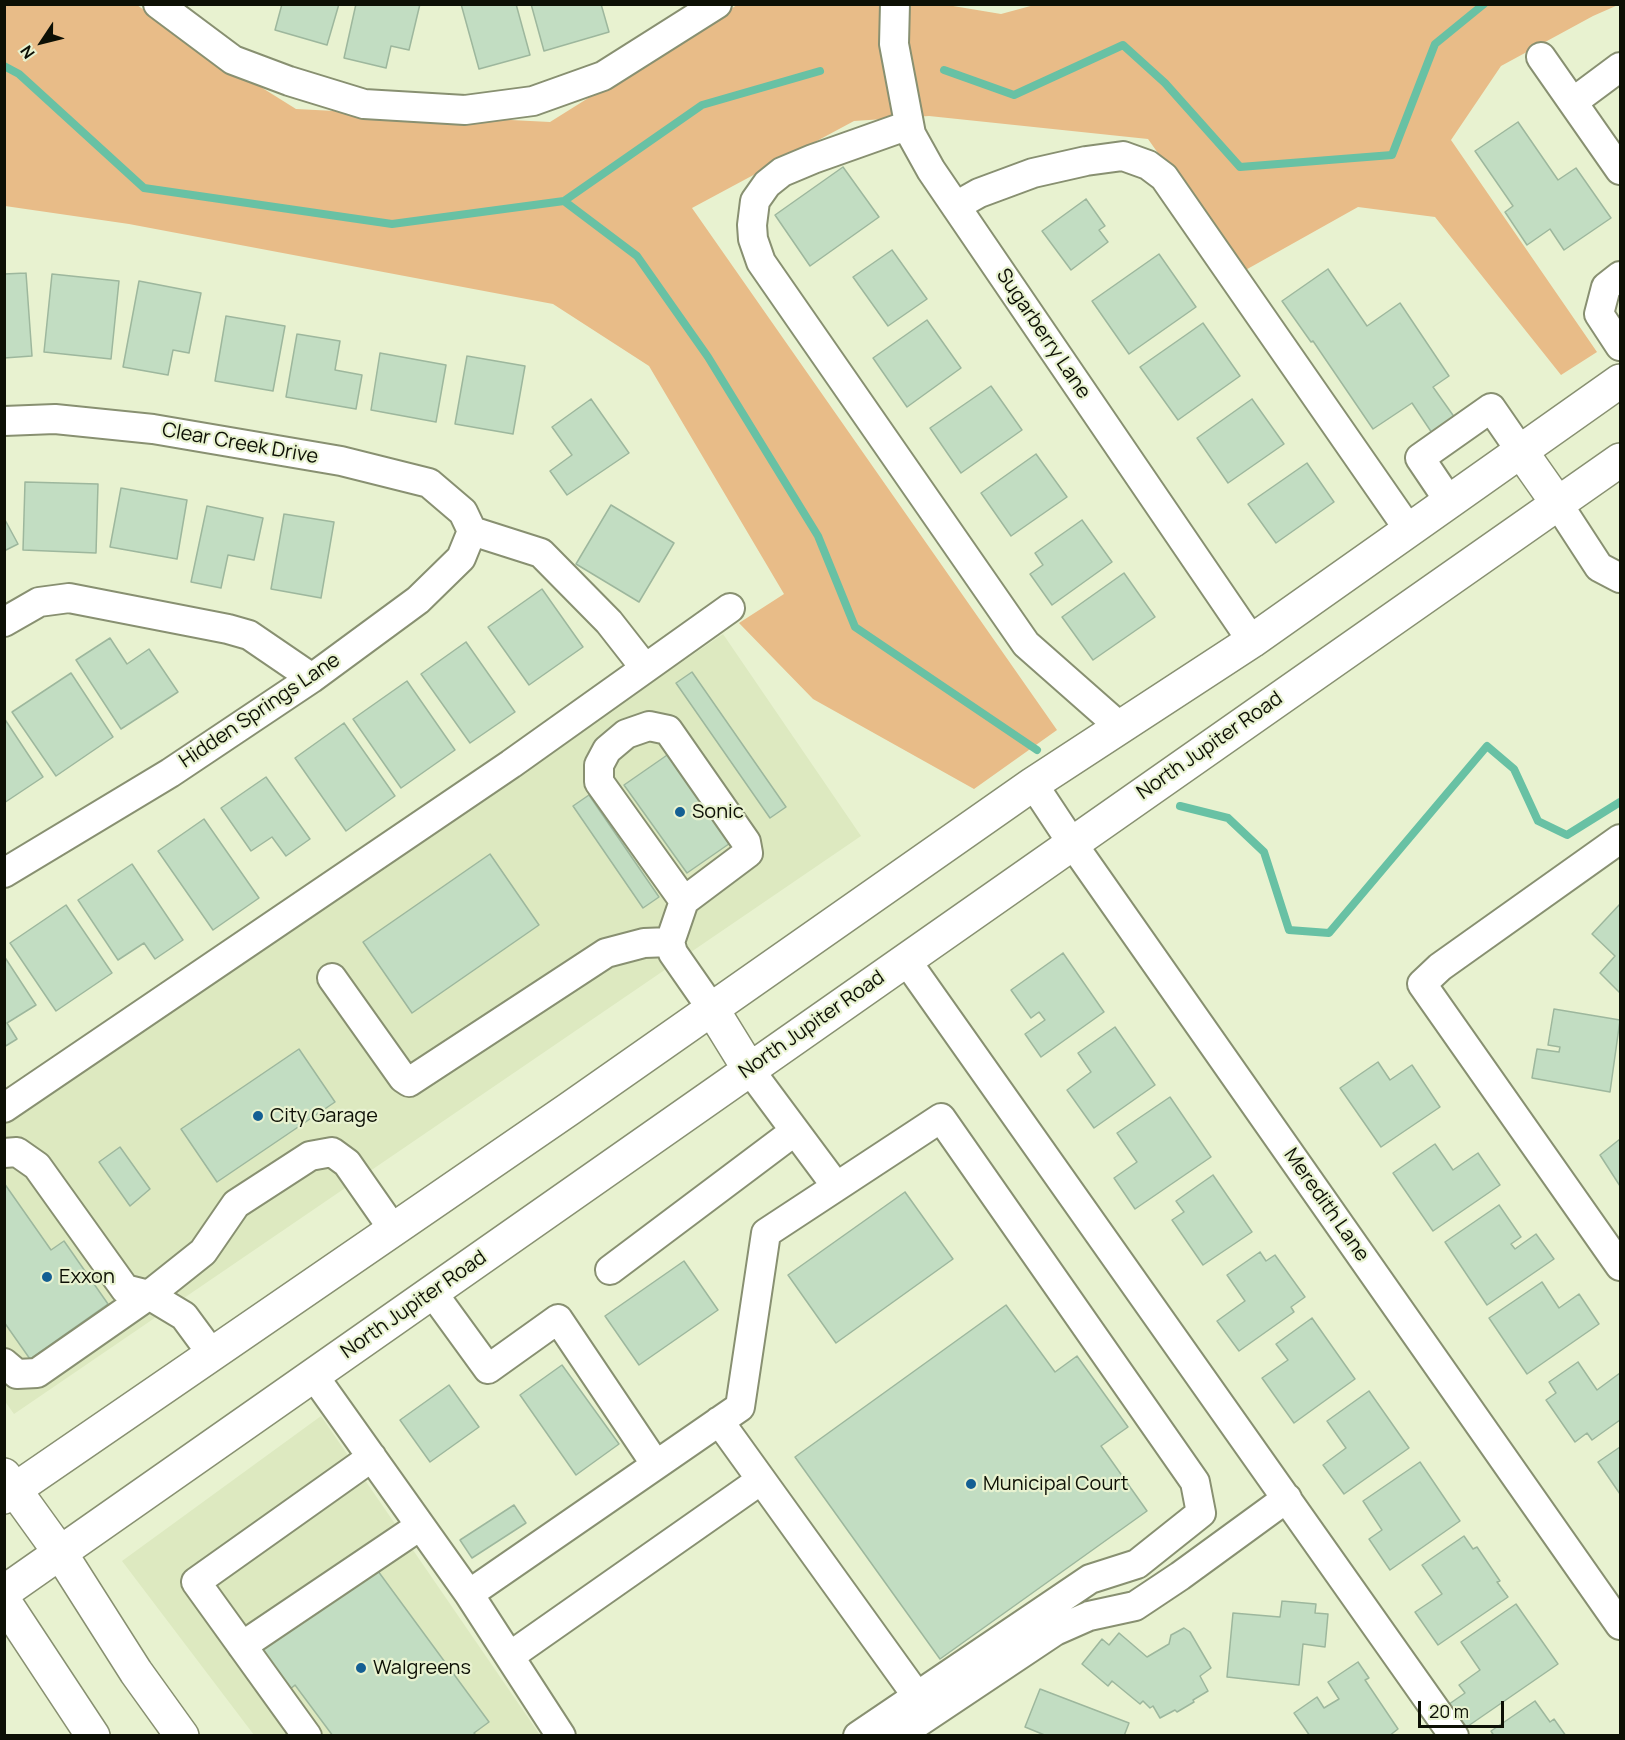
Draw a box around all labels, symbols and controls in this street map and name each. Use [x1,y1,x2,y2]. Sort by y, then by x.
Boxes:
north arrow [12,12,72,72]
text: N [15,41,40,63]
street label: Sugarberry Lane [991,264,1095,404]
street label: Clear Creek Drive [160,418,320,470]
street label: Hidden Springs Lane [175,648,345,774]
street label: North Jupiter Road [1133,687,1287,805]
place label: Sonic [692,800,744,824]
marker: Sonic [673,805,687,819]
street label: North Jupiter Road [735,966,889,1084]
place label: City Garage [270,1104,378,1128]
marker: City Garage [251,1109,265,1123]
street label: Meredith Lane [1278,1144,1374,1266]
street label: North Jupiter Road [337,1246,491,1364]
place label: Exxon [59,1265,115,1289]
marker: Exxon [40,1270,54,1284]
place label: Municipal Court [983,1472,1129,1496]
marker: Municipal Court [964,1477,978,1491]
place label: Walgreens [373,1656,471,1680]
marker: Walgreens [354,1661,368,1675]
scale bar [1421,1689,1506,1727]
text: 20 m [1429,1699,1469,1723]

